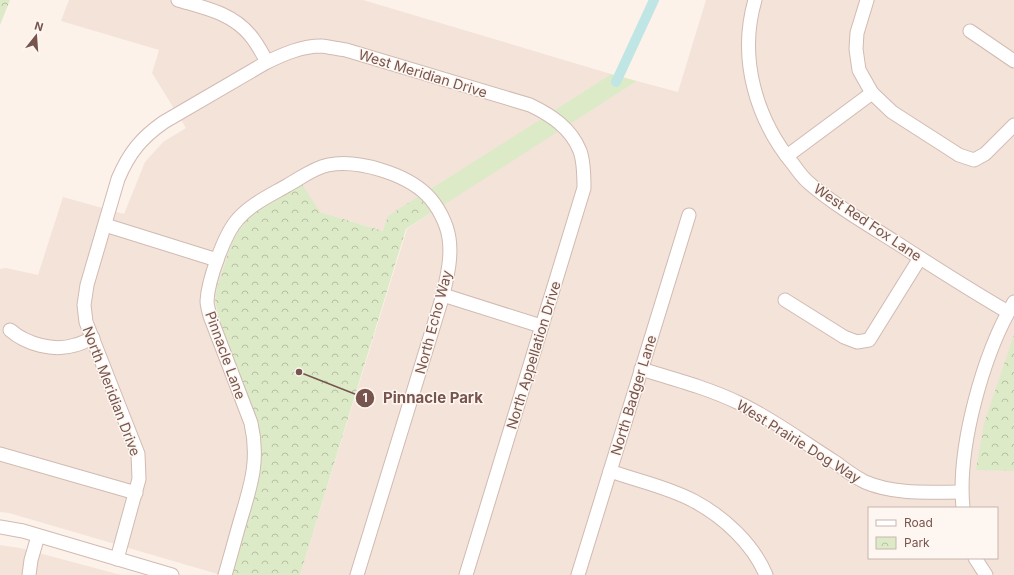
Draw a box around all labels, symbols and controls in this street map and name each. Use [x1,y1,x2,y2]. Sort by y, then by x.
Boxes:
north arrow [16,16,56,56]
text: N [33,19,45,34]
street label: West Meridian Drive [357,45,489,101]
street label: West Red Fox Lane [811,180,925,264]
street label: North Echo Way [411,268,455,376]
street label: North Appellation Drive [502,279,564,431]
street label: Pinnacle Lane [202,309,250,401]
street label: North Meridian Drive [79,324,145,458]
street label: North Badger Lane [607,333,659,457]
callout: Pinnacle Park [355,384,491,411]
text: Pinnacle Park [383,388,483,407]
text: 1 [362,390,368,405]
street label: West Prairie Dog Way [734,396,864,486]
legend [868,507,998,559]
text: Road [904,515,933,530]
text: Park [904,535,930,550]

